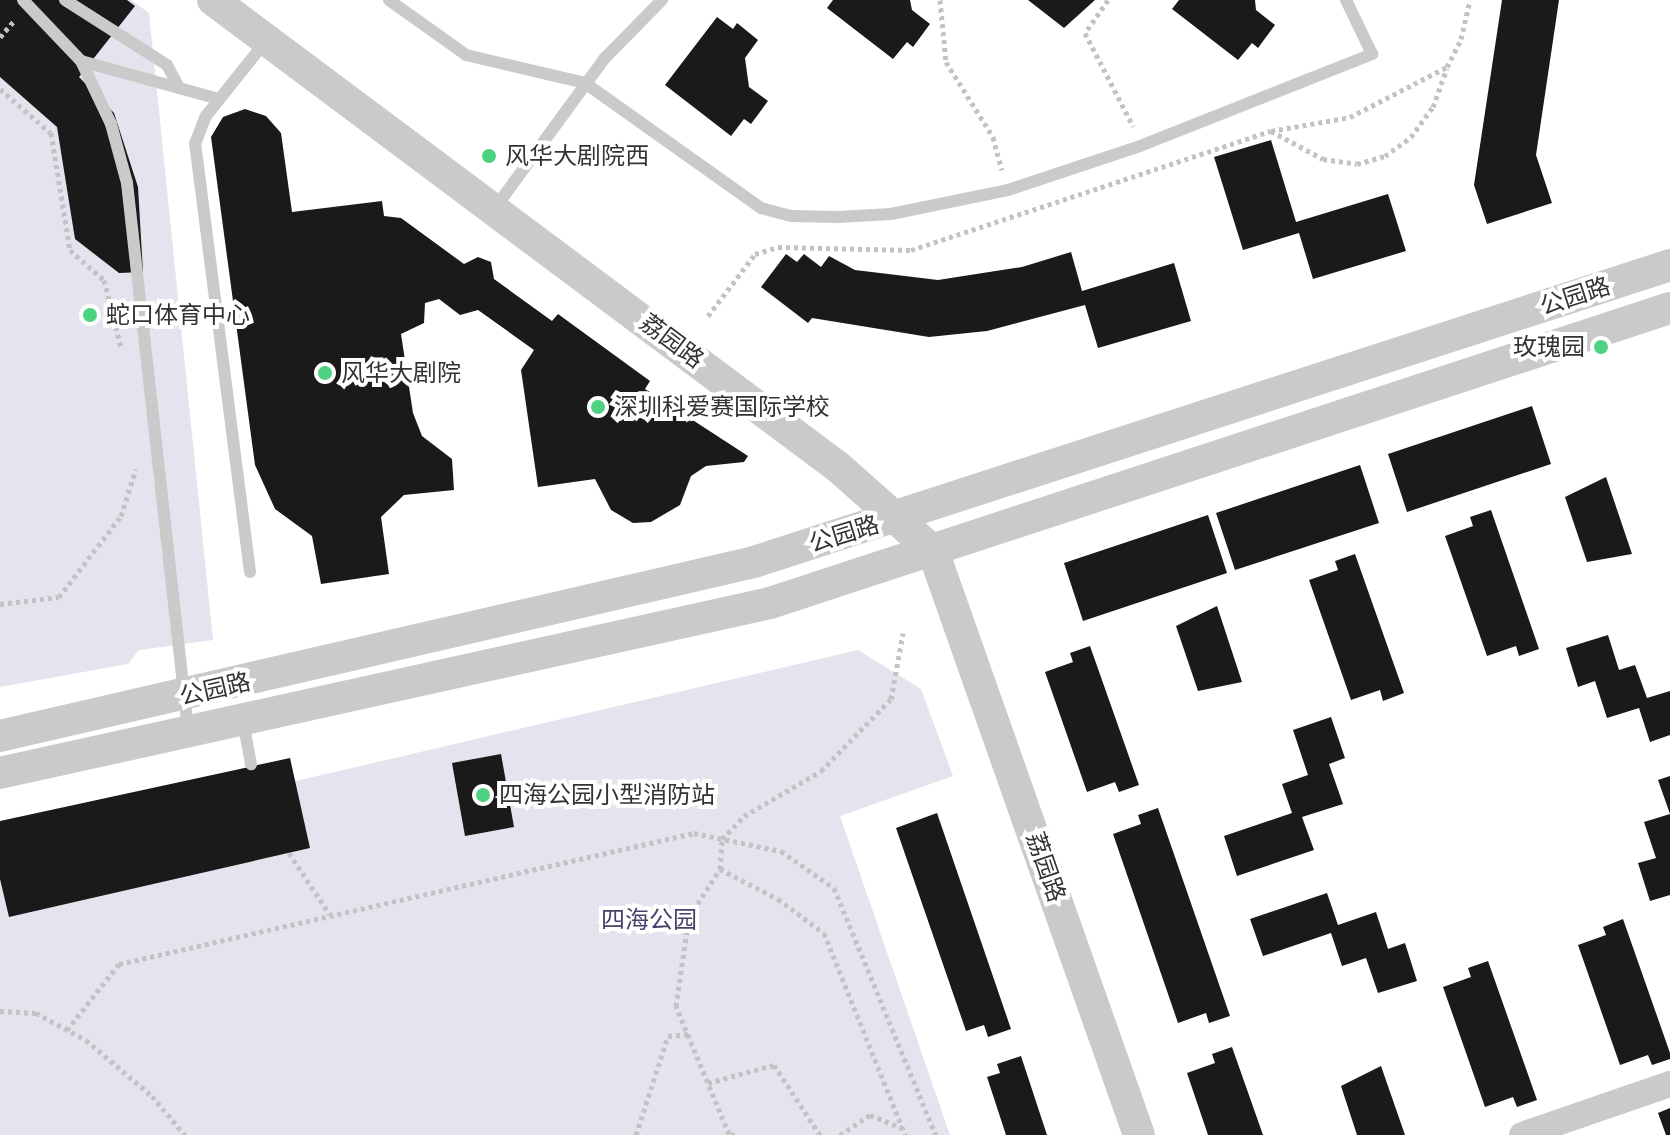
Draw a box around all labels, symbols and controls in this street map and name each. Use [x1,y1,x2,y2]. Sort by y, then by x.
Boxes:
place label: 风华大剧院西 [505,142,649,170]
marker: 风华大剧院西 [480,147,498,165]
street label: 公园路 [1536,271,1614,321]
place label: 蛇口体育中心 [106,301,250,329]
marker: 蛇口体育中心 [81,306,99,324]
street label: 荔园路 [635,308,709,374]
place label: 玫瑰园 [1513,333,1585,361]
marker: 玫瑰园 [1592,338,1610,356]
place label: 风华大剧院 [341,359,461,387]
marker: 风华大剧院 [316,364,334,382]
place label: 深圳科爱赛国际学校 [614,393,830,421]
marker: 深圳科爱赛国际学校 [589,398,607,416]
street label: 公园路 [805,510,883,558]
street label: 公园路 [177,667,253,711]
place label: 四海公园小型消防站 [499,781,715,809]
marker: 四海公园小型消防站 [474,786,492,804]
street label: 荔园路 [1021,828,1071,906]
park label: 四海公园 [601,906,697,934]

